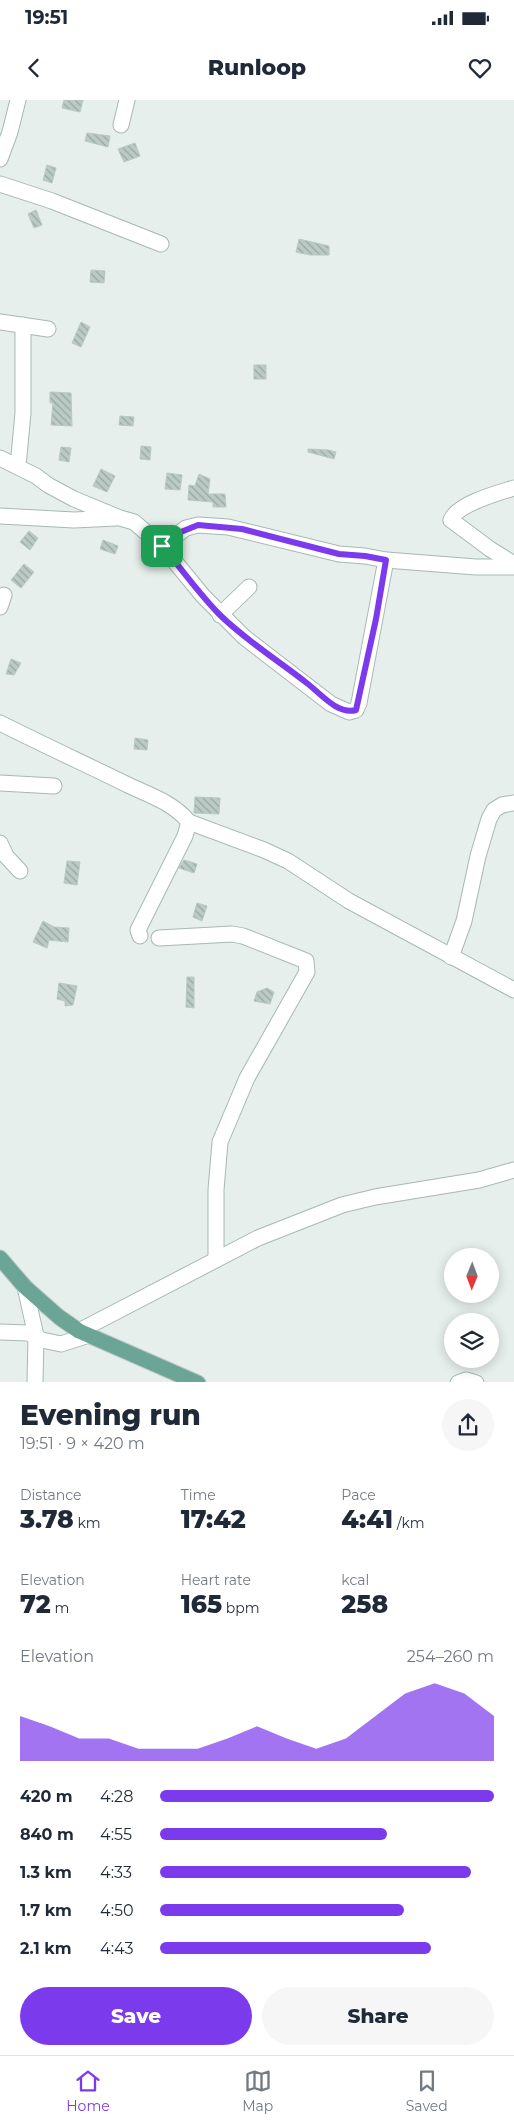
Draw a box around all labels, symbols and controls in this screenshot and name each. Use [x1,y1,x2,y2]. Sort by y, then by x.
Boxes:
text: 19:51 [25,6,68,29]
icon: back [20,54,48,82]
text: Runloop [208,54,306,81]
icon: heart [466,54,494,82]
pin [141,525,183,567]
icon: arrive [148,532,176,560]
north arrow [444,1248,499,1302]
map controls [444,1248,499,1368]
button: layers [444,1313,499,1368]
text: Evening run [20,1398,201,1432]
button: share [442,1399,494,1451]
text: 19:51 · 9 × 420 m [20,1434,145,1453]
text: Distance [20,1486,82,1504]
text: Time [181,1486,216,1504]
text: Pace [341,1486,376,1504]
text: 3.78 [20,1504,74,1534]
text: 17:42 [181,1504,246,1534]
text: 4:41 [341,1504,393,1534]
text: km [74,1514,101,1532]
text: /km [393,1514,425,1532]
text: Elevation [20,1571,85,1589]
text: Heart rate [181,1571,251,1589]
text: kcal [341,1571,369,1589]
text: 72 [20,1589,51,1619]
text: 165 [181,1589,222,1619]
text: 258 [341,1589,388,1619]
text: m [51,1599,69,1617]
text: bpm [222,1599,260,1617]
text: Elevation [20,1647,94,1666]
text: 254–260 m [407,1647,494,1666]
text: 420 m [20,1787,73,1806]
text: 4:28 [100,1787,133,1806]
text: 840 m [20,1825,74,1844]
text: 4:55 [100,1825,132,1844]
text: 1.3 km [20,1863,72,1882]
text: 4:33 [100,1863,132,1882]
text: 1.7 km [20,1901,72,1920]
text: 4:50 [100,1901,134,1920]
text: 2.1 km [20,1939,72,1958]
text: 4:43 [100,1939,133,1958]
button: Save [20,1987,252,2045]
button: Share [262,1987,494,2045]
tab: Home [66,2067,110,2115]
tab: Map [242,2067,273,2115]
tab: Saved [406,2067,448,2115]

